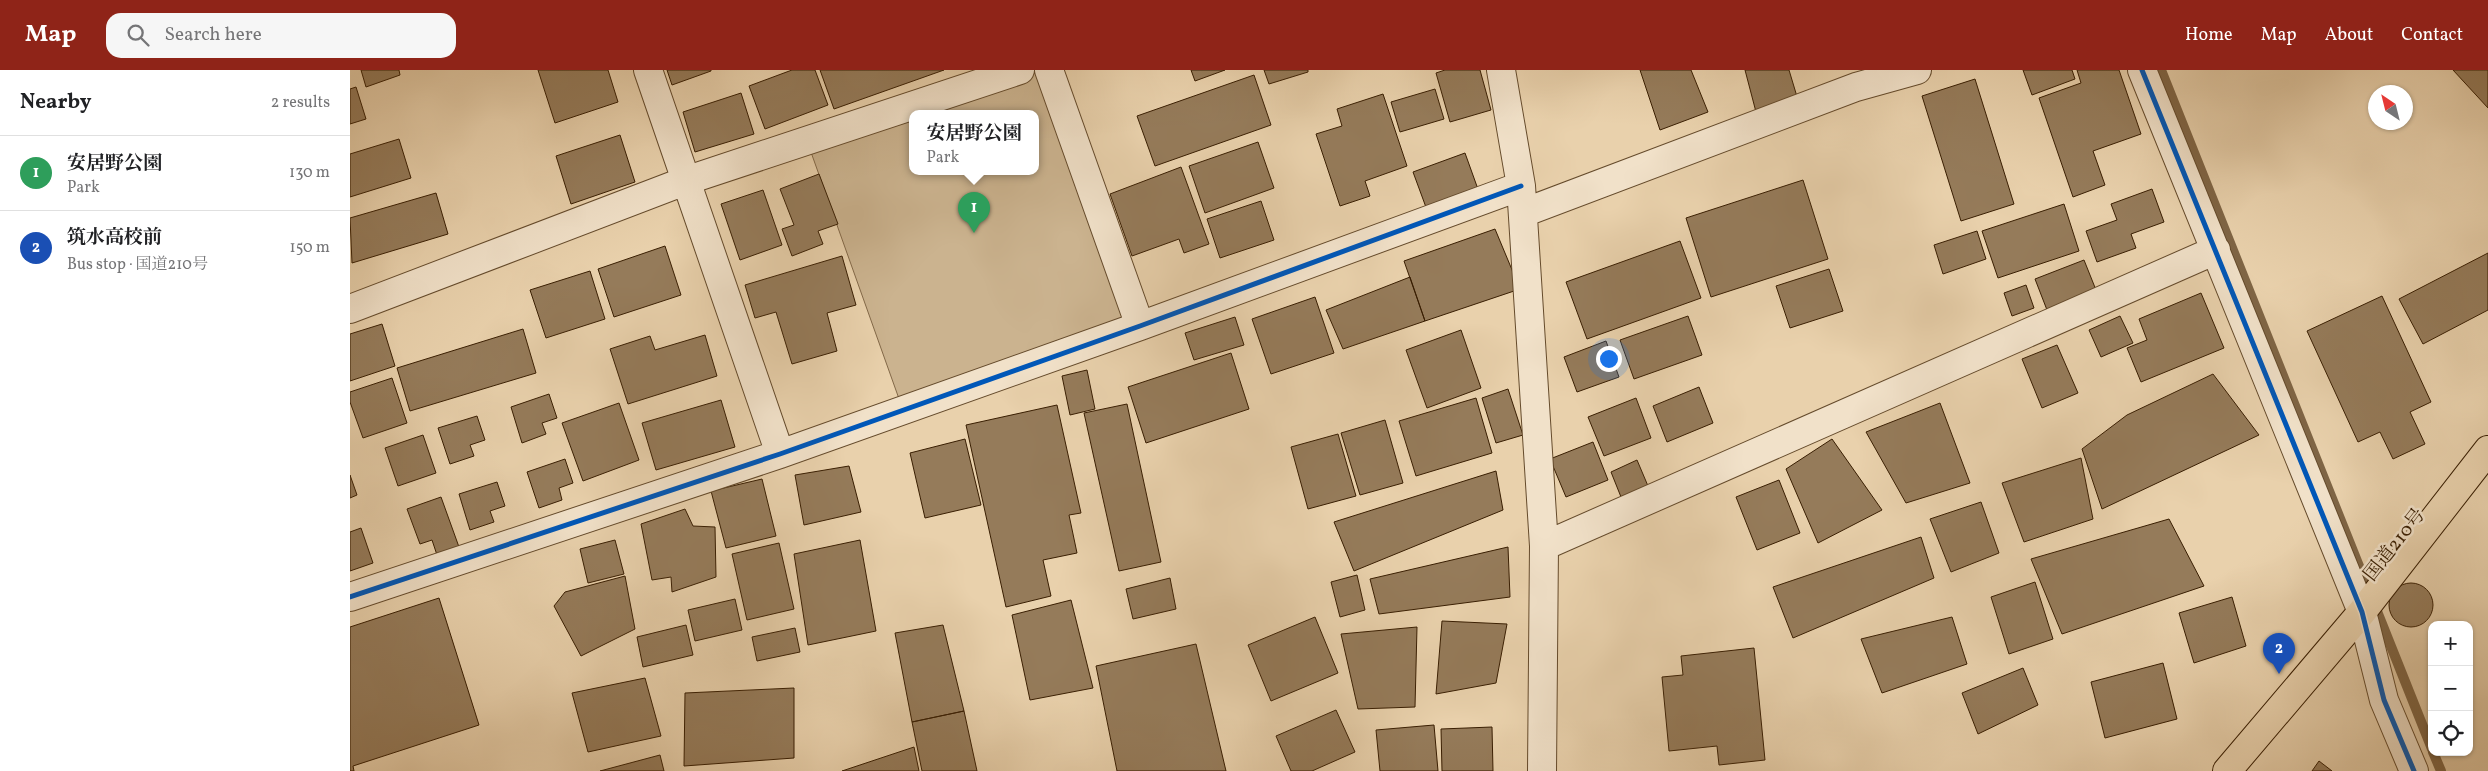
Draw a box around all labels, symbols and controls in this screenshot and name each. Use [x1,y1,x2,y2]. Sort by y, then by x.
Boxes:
search box [106,13,456,58]
text: Map [25,18,76,52]
icon: search [124,21,152,49]
text: Search here [164,22,262,48]
text: Home [2185,23,2233,48]
text: Map [2261,23,2297,48]
text: About [2325,23,2373,48]
text: Contact [2401,23,2463,48]
north arrow [2368,85,2413,130]
text: Nearby [20,88,91,117]
text: 2 results [271,92,330,114]
popup [909,110,1039,175]
text: 安居野公園 [926,121,1022,147]
text: Park [926,147,959,169]
text: 安居野公園 [67,151,162,177]
text: 1 [33,162,39,184]
text: 130 m [289,162,330,184]
text: Park [67,177,100,199]
pin: 1 [958,192,990,233]
text: 筑水高校前 [67,225,162,251]
text: 2 [32,237,40,259]
text: 150 m [289,237,330,259]
text: Bus stop · 国道210号 [67,254,208,276]
your location [1596,346,1622,372]
street label: 国道210号 [2358,503,2432,587]
map controls [2428,621,2473,756]
button: + [2428,621,2473,666]
pin: 2 [2263,633,2295,674]
button: − [2428,666,2473,711]
button: locate [2428,711,2473,756]

